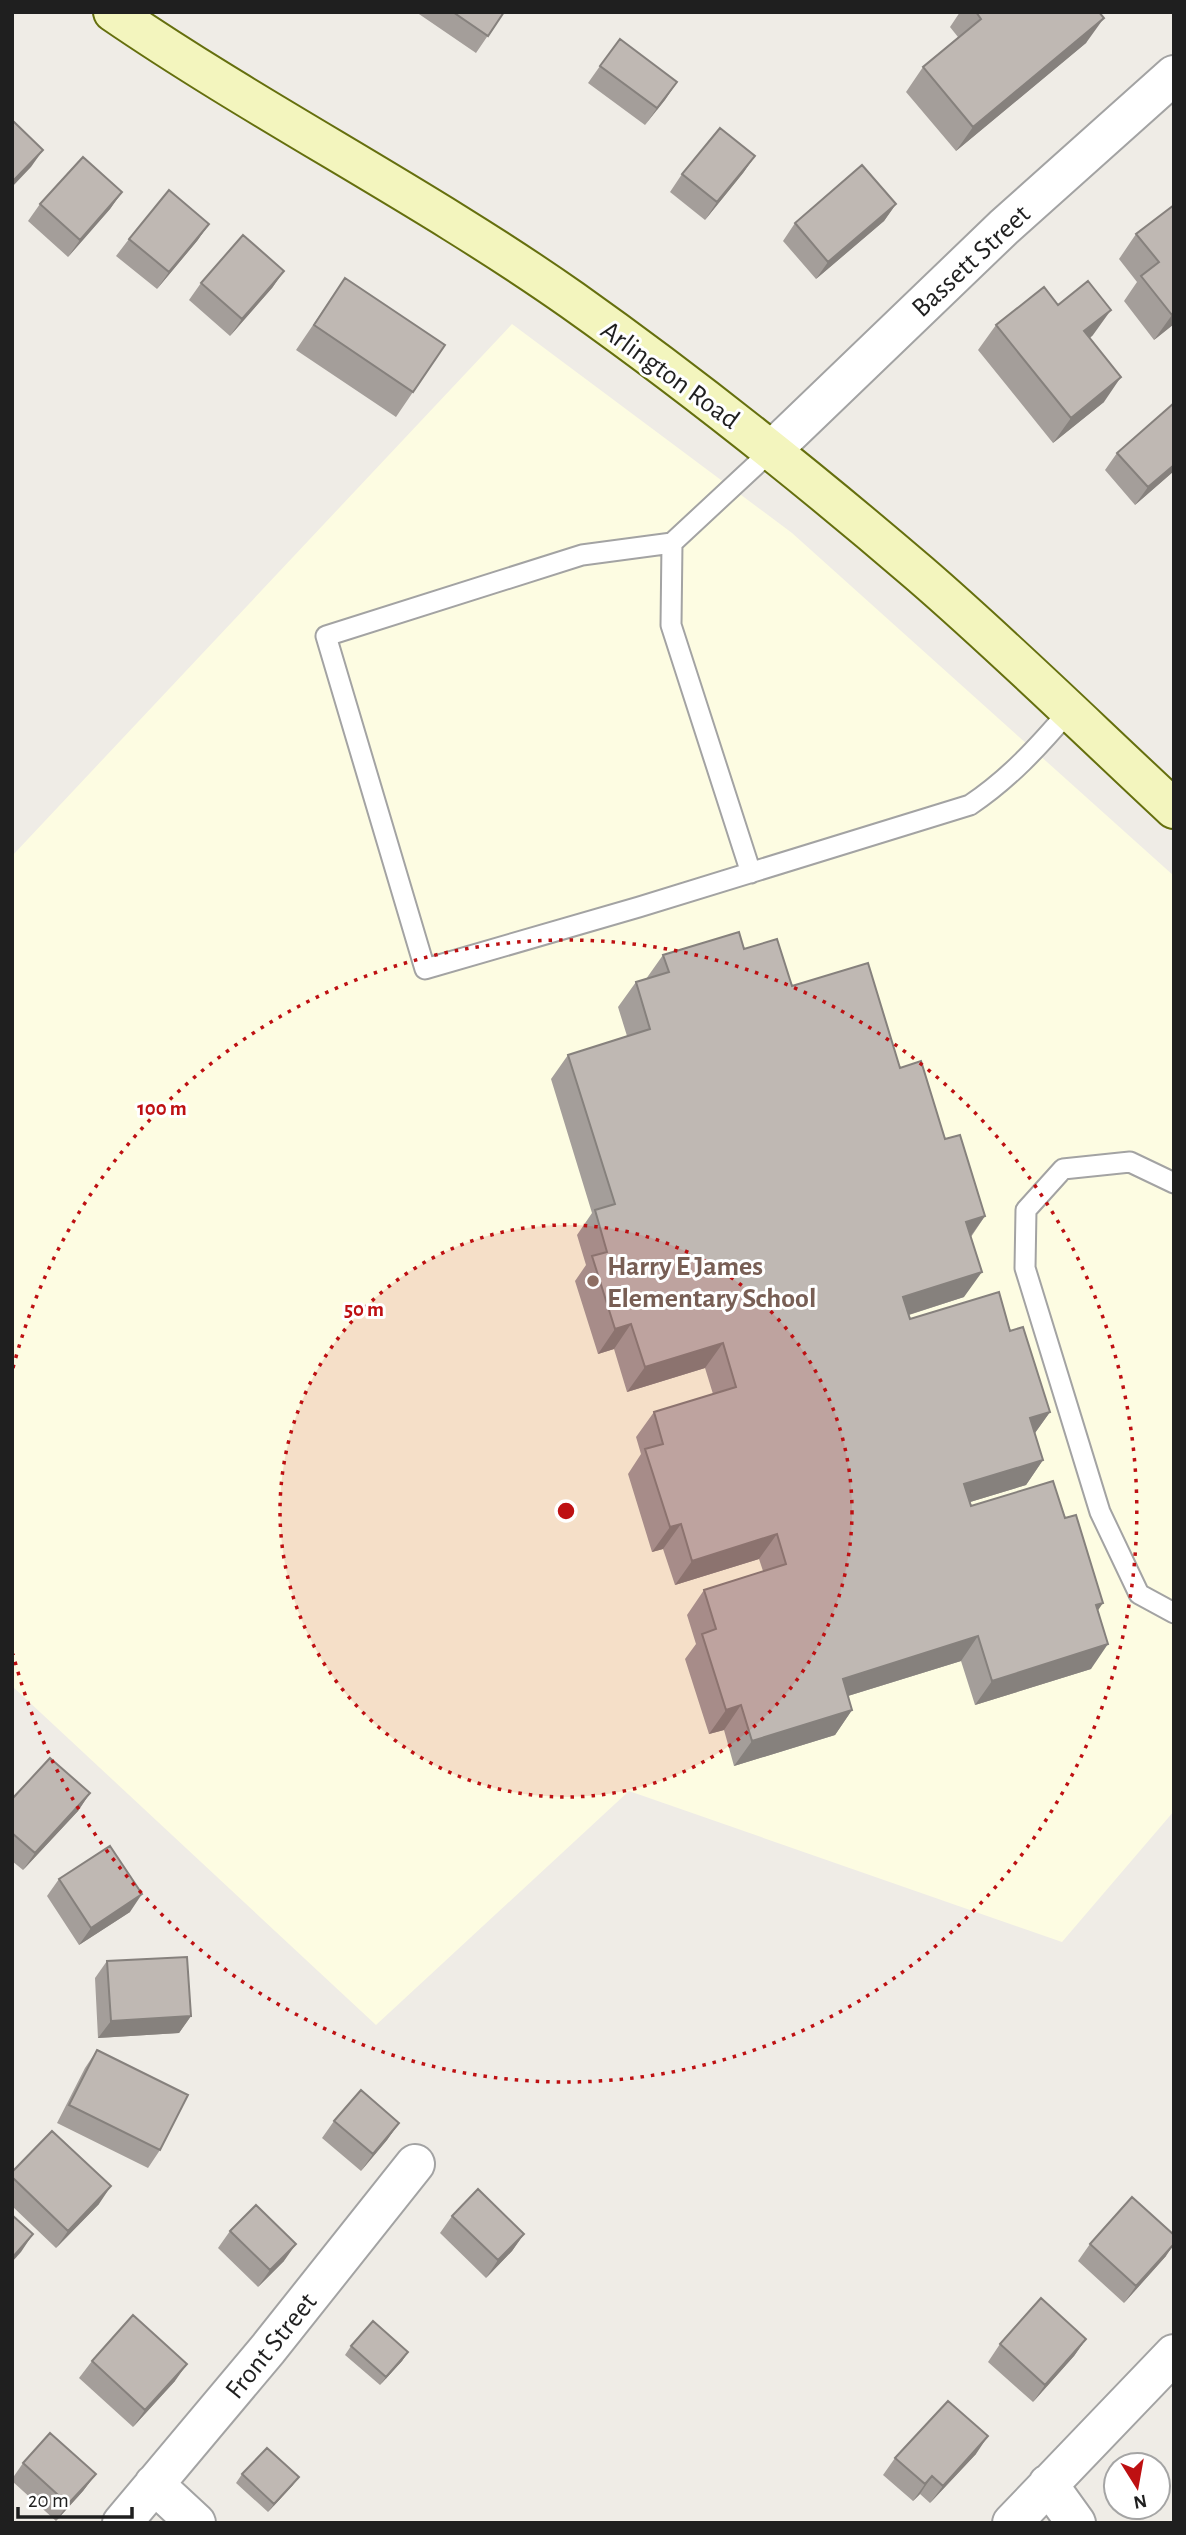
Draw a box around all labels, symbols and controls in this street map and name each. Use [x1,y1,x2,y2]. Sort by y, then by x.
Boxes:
street label: Bassett Street [907,200,1036,323]
street label: Arlington Road [595,316,744,435]
text: 100 m [137,1098,187,1119]
place label: Harry E James Elementary School [607,1253,816,1313]
marker: Harry E James Elementary School [585,1273,601,1289]
text: 50 m [344,1299,384,1320]
centre of rings [554,1499,578,1523]
street label: Front Street [221,2288,323,2405]
north arrow [1102,2451,1172,2521]
scale bar [18,2476,131,2520]
text: 20 m [28,2490,69,2511]
text: N [1132,2491,1148,2512]

